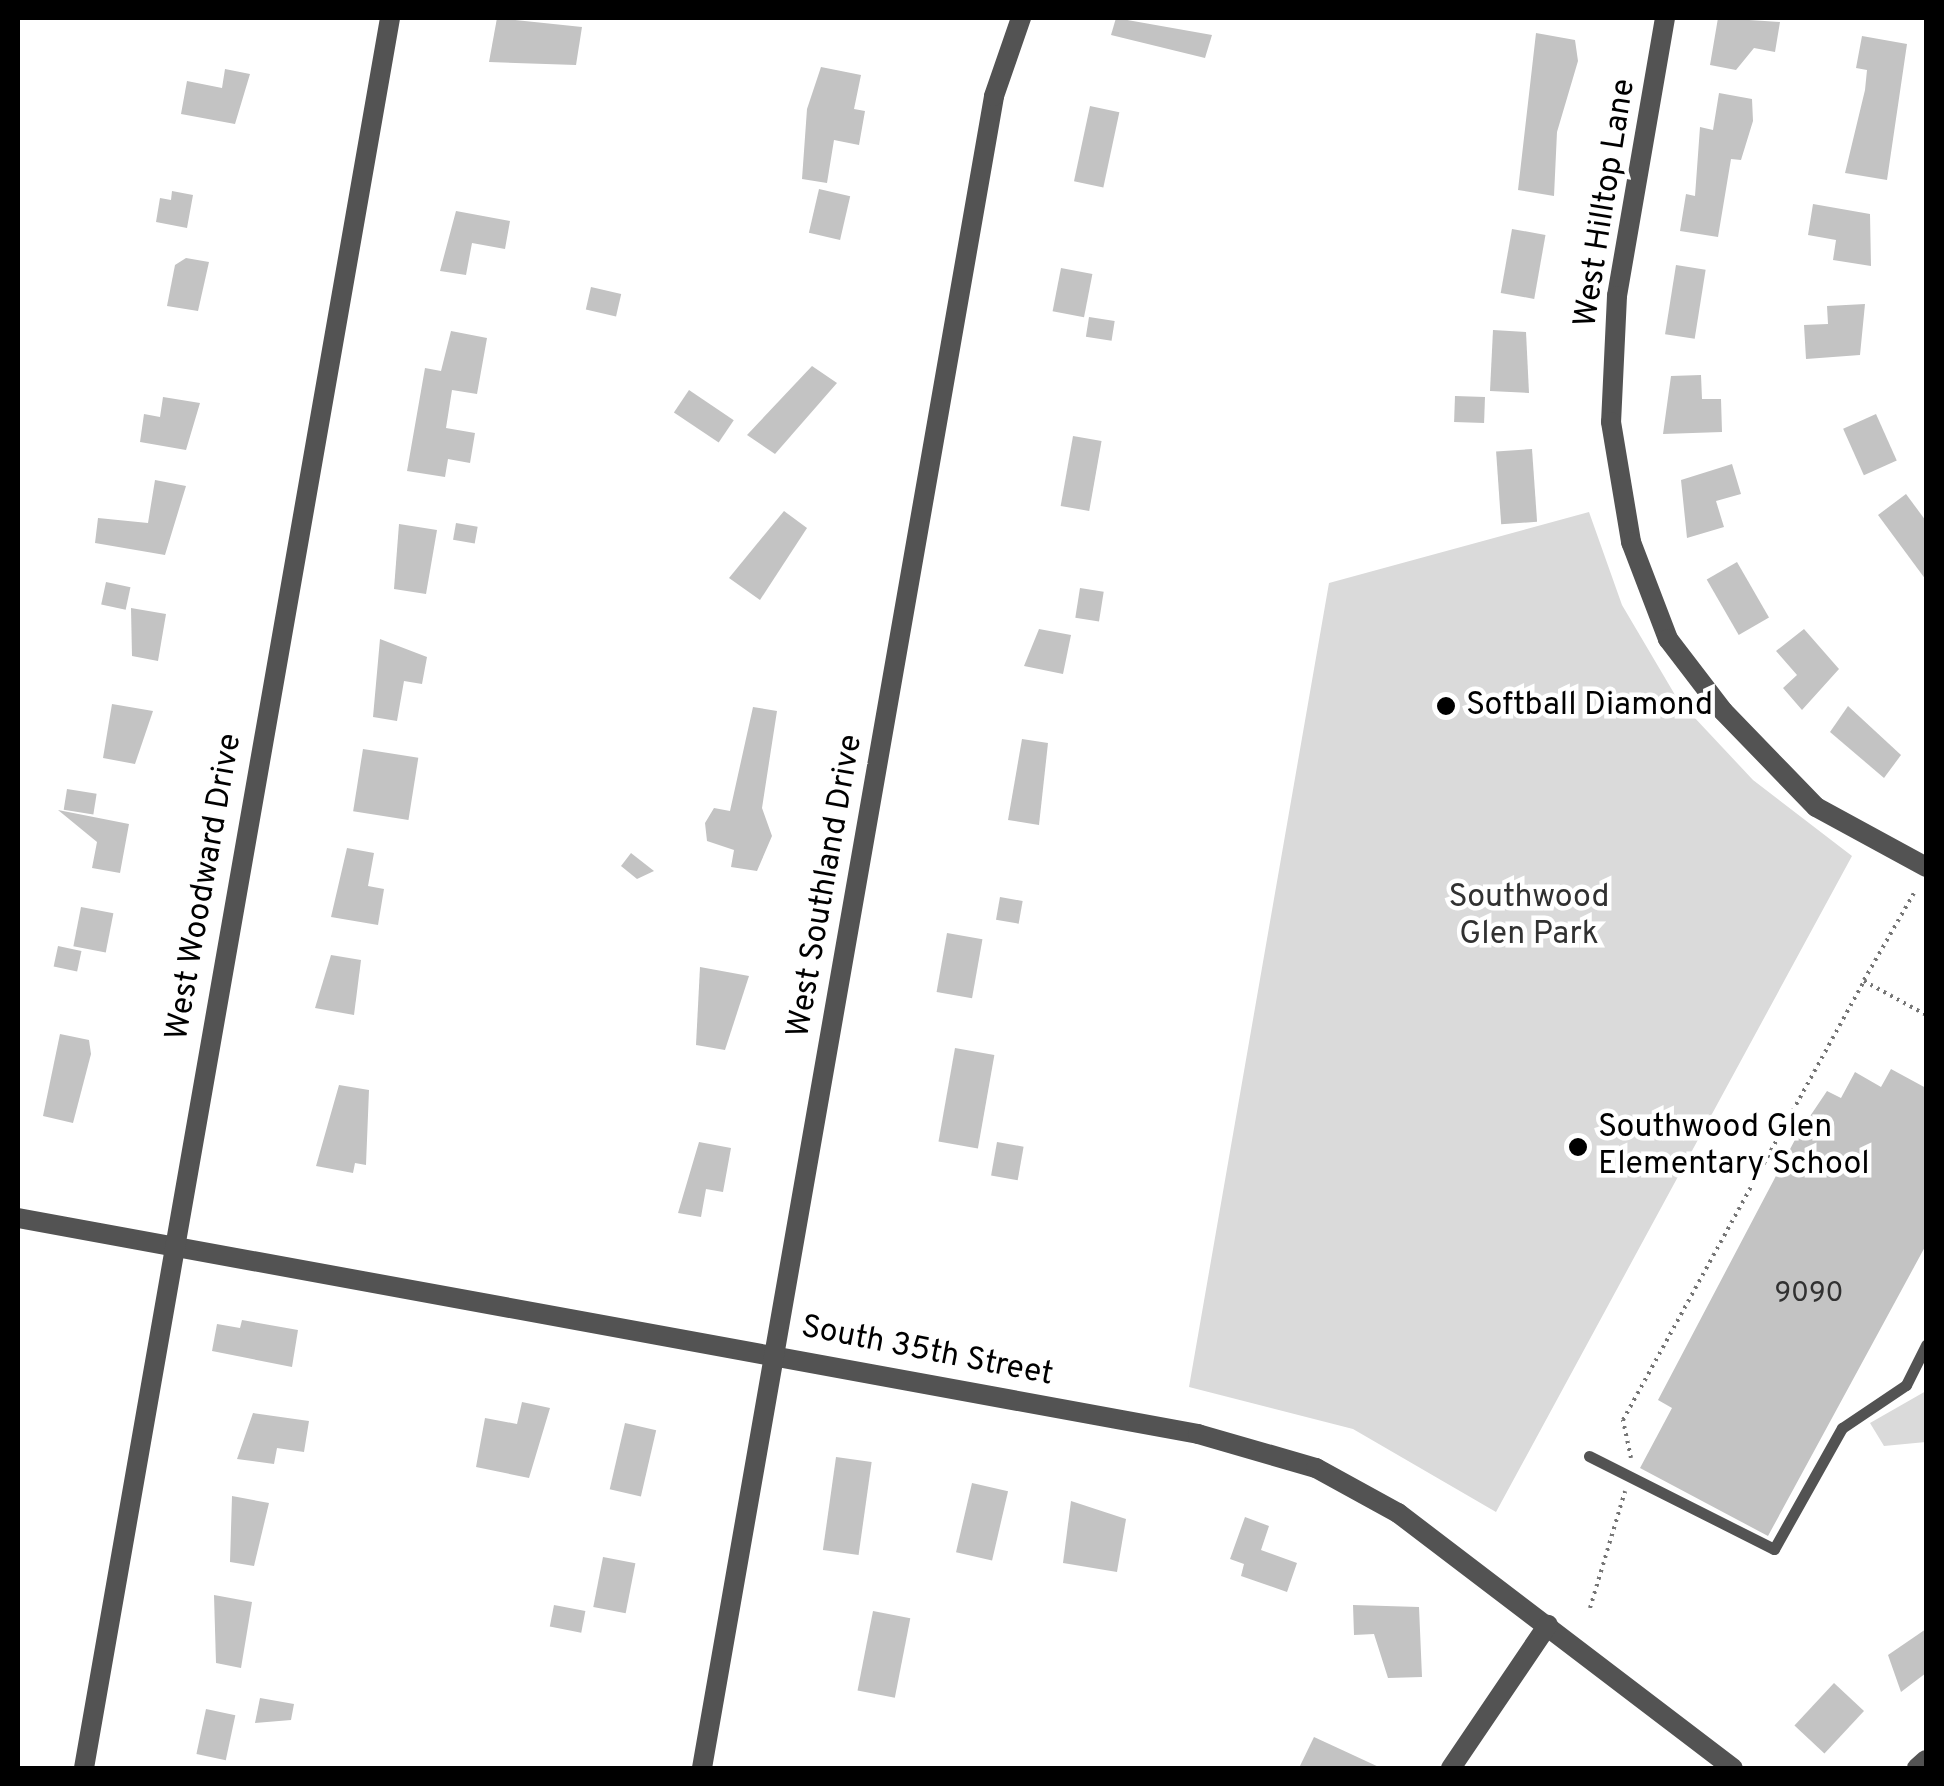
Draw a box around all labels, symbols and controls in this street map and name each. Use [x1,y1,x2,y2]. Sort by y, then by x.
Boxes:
street label: West Hilltop Lane [1567,76,1645,330]
place label: Softball Diamond [1466,687,1713,725]
marker: Softball Diamond [1435,695,1457,717]
street label: West Woodward Drive [159,730,251,1044]
street label: West Southland Drive [780,732,872,1040]
park label: Southwood Glen Park [1449,880,1609,955]
place label: Southwood Glen Elementary School [1598,1110,1870,1185]
marker: Southwood Glen Elementary School [1567,1136,1589,1158]
house number: 9090 [1775,1277,1843,1311]
street label: South 35th Street [798,1309,1056,1395]

